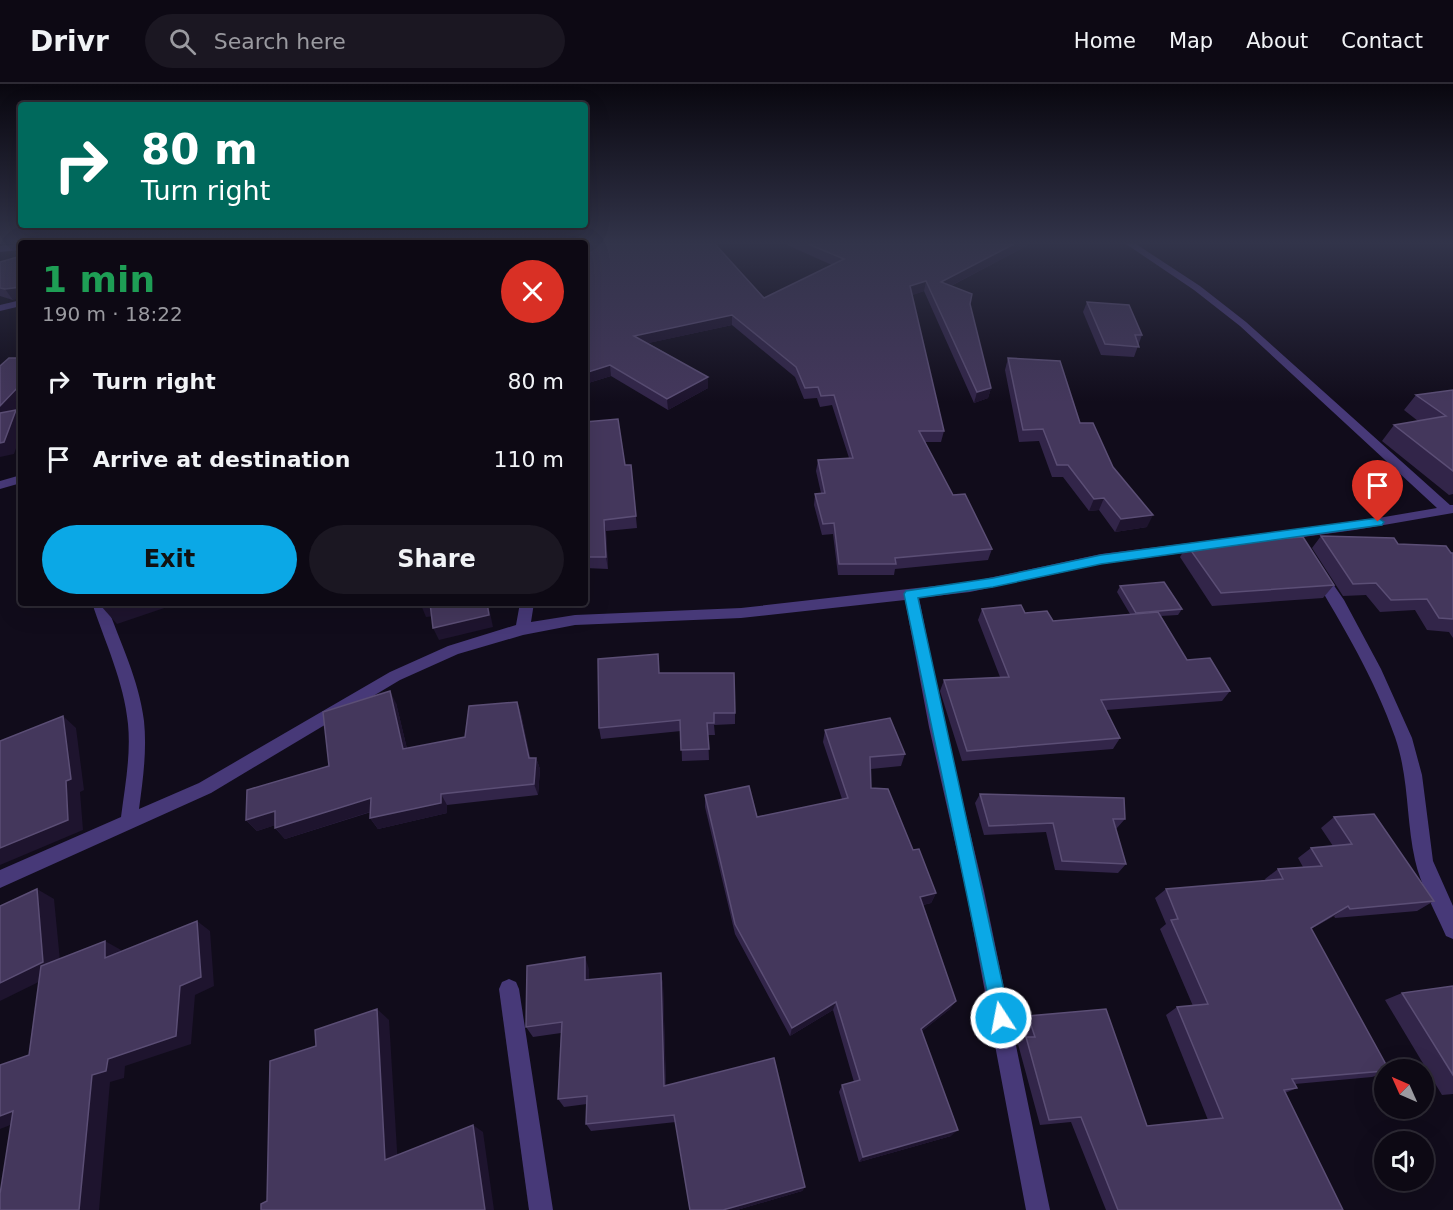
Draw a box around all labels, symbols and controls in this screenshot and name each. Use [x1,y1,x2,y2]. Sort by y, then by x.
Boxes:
search box [145,14,565,68]
text: Drivr [30,25,109,58]
icon: search [166,25,199,58]
text: Search here [214,29,346,54]
text: Home [1074,29,1136,53]
text: Map [1169,29,1213,53]
text: About [1246,29,1308,53]
text: Contact [1341,29,1423,53]
text: 80 m [141,125,258,174]
icon: right [42,126,120,204]
text: Turn right [141,175,270,206]
text: 1 min [42,259,155,300]
button: close [501,260,564,323]
text: 190 m · 18:22 [42,302,183,326]
icon: right [42,365,75,398]
text: Turn right [93,369,216,394]
text: 80 m [508,369,564,394]
icon: arrive [42,443,75,476]
text: Arrive at destination [93,447,350,472]
text: 110 m [494,447,564,472]
pin [1352,460,1403,522]
icon: arrive [1361,469,1394,502]
button: Exit [42,525,297,594]
button: Share [309,525,564,594]
position arrow [969,986,1033,1050]
north arrow [1374,1059,1434,1119]
map controls [1374,1059,1434,1191]
button: sound [1374,1131,1434,1191]

